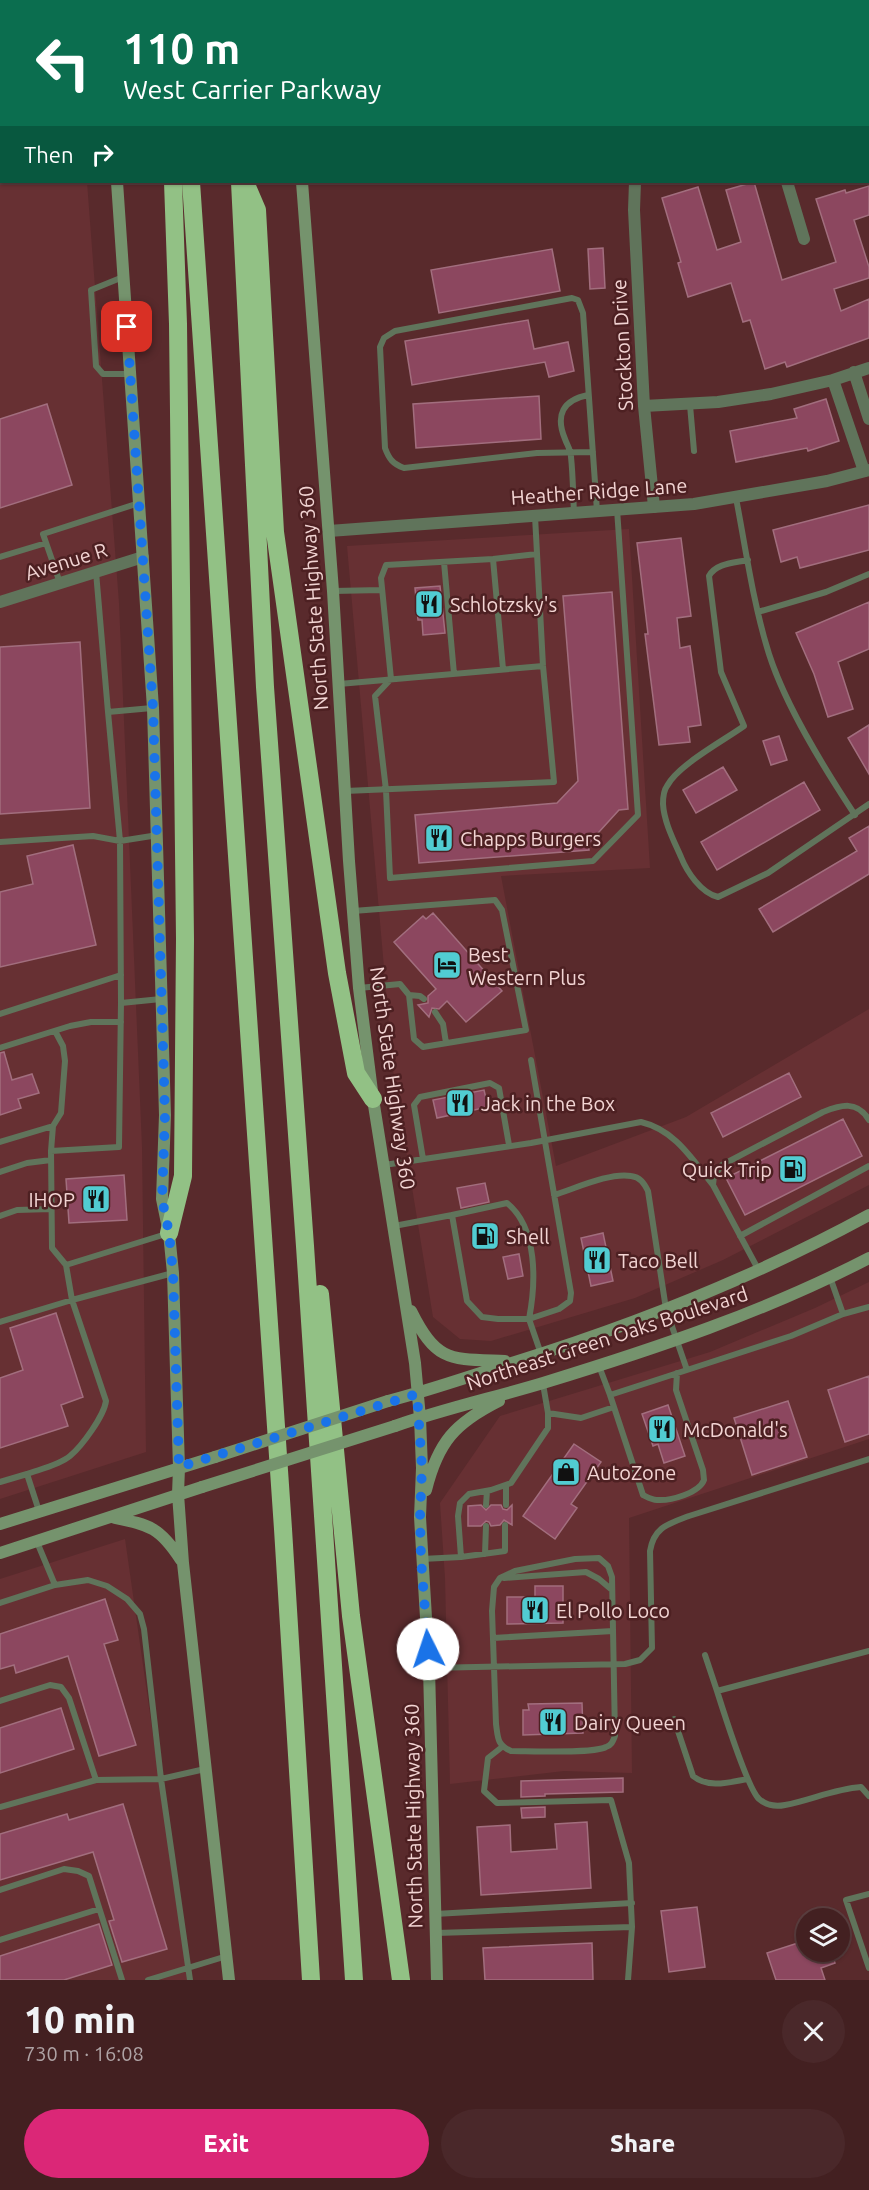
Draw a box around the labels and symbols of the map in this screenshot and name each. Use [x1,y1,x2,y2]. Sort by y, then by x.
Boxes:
street label: Stockton Drive [607,278,637,412]
pin [101,301,152,352]
street label: Heather Ridge Lane [510,473,688,509]
street label: North State Highway 360 [294,485,332,711]
street label: Avenue R [22,538,110,584]
restaurant icon: Schlotzsky's [413,588,445,620]
place label: Schlotzsky's [450,593,557,616]
restaurant icon: Chapps Burgers [423,822,455,854]
place label: Chapps Burgers [460,827,601,850]
place label: Best Western Plus [468,943,586,989]
hotel icon: Best Western Plus [431,949,463,981]
street label: North State Highway 360 [366,965,420,1191]
restaurant icon: Jack in the Box [444,1087,476,1119]
place label: Jack in the Box [481,1092,615,1115]
fuel station icon: Quick Trip [777,1153,809,1185]
place label: Quick Trip [682,1158,772,1181]
restaurant icon: IHOP [80,1183,112,1215]
place label: IHOP [28,1188,75,1211]
fuel station icon: Shell [469,1220,501,1252]
place label: Shell [506,1225,549,1248]
restaurant icon: Taco Bell [581,1244,613,1276]
place label: Taco Bell [618,1249,698,1272]
street label: Northeast Green Oaks Boulevard [463,1282,751,1394]
restaurant icon: McDonald's [646,1413,678,1445]
place label: McDonald's [683,1418,788,1441]
shop icon: AutoZone [550,1456,582,1488]
place label: AutoZone [587,1461,676,1484]
restaurant icon: El Pollo Loco [519,1594,551,1626]
place label: El Pollo Loco [556,1599,670,1622]
position arrow [396,1617,460,1681]
street label: North State Highway 360 [400,1703,426,1929]
restaurant icon: Dairy Queen [537,1706,569,1738]
place label: Dairy Queen [574,1711,686,1734]

